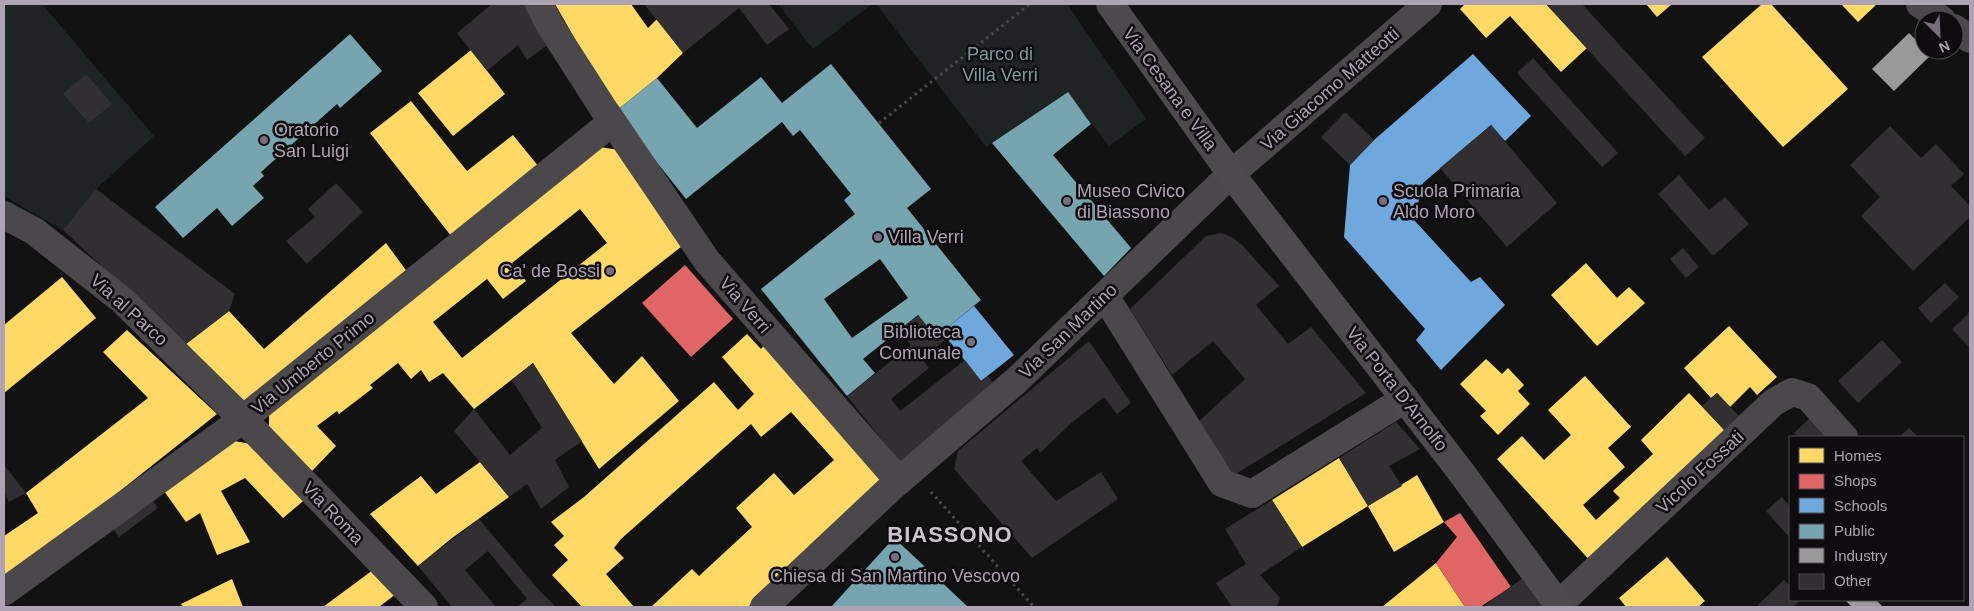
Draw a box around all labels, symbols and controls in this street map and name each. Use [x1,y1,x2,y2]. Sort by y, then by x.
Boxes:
north arrow [1914,10,1964,60]
street label: Via Giacomo Matteotti [1257,23,1403,155]
street label: Via Cesana e Villa [1119,24,1222,155]
text: N [1936,38,1952,56]
park label: Parco di Villa Verri [962,44,1038,85]
place label: Oratorio San Luigi [274,120,349,161]
marker: Oratorio San Luigi [258,134,270,146]
place label: Museo Civico di Biassono [1077,181,1185,222]
place label: Scuola Primaria Aldo Moro [1393,181,1521,222]
marker: Museo Civico di Biassono [1061,195,1073,207]
marker: Scuola Primaria Aldo Moro [1377,195,1389,207]
place label: Villa Verri [888,227,964,247]
marker: Villa Verri [872,231,884,243]
place label: Ca' de Bossi [500,261,600,281]
marker: Ca' de Bossi [604,265,616,277]
street label: Via al Parco [86,270,172,350]
street label: Via Verri [715,273,775,337]
street label: Via San Martino [1015,279,1121,383]
street label: Via Umberto Primo [248,307,378,419]
place label: Biblioteca Comunale [879,322,962,363]
street label: Via Porta D'Arnolfo [1342,323,1452,455]
marker: Biblioteca Comunale [965,336,977,348]
street label: Vicolo Fossati [1652,427,1748,517]
legend [1789,436,1964,601]
text: Homes [1834,447,1882,464]
text: Shops [1834,472,1877,489]
street label: Via Roma [298,478,368,549]
text: Schools [1834,497,1887,514]
district label: BIASSONO [887,522,1013,547]
text: Public [1834,522,1875,539]
text: Industry [1834,547,1888,564]
marker: Chiesa di San Martino Vescovo [889,551,901,563]
place label: Chiesa di San Martino Vescovo [770,566,1020,586]
text: Other [1834,572,1872,589]

